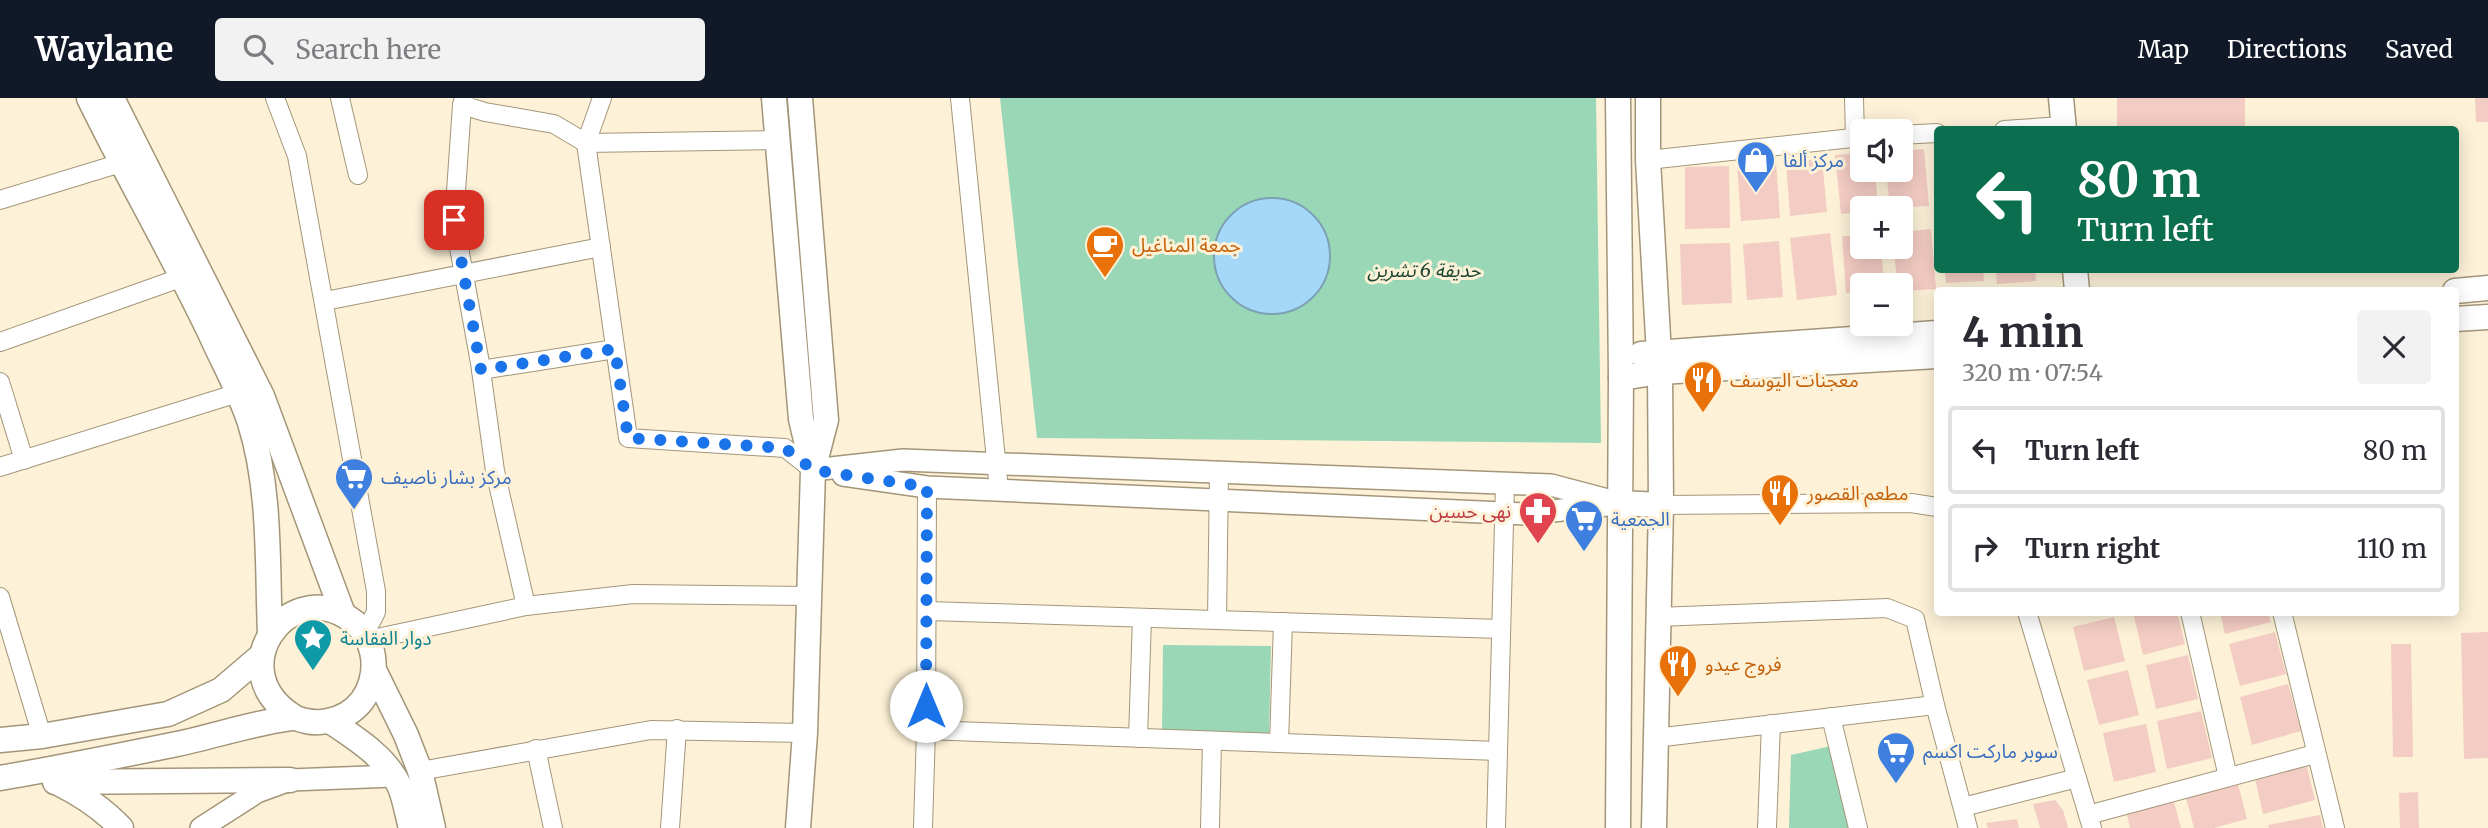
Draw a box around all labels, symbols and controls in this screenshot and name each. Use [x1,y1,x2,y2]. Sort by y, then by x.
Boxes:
search box [215,18,705,81]
text: Waylane [35,29,173,70]
icon: search [239,30,277,68]
text: Search here [295,33,441,66]
text: Map [2138,34,2189,65]
text: Directions [2227,34,2347,65]
text: Saved [2385,34,2453,65]
map controls [1850,119,1913,336]
button: sound [1850,119,1913,182]
shop icon: مركز ألفا [1735,139,1777,194]
place label: مركز ألفا [1783,148,1844,172]
text: 80 m [2077,149,2200,210]
icon: left [1962,154,2053,245]
pin [424,190,484,250]
button: + [1850,196,1913,259]
icon: arrive [435,201,473,239]
text: Turn left [2077,210,2214,250]
cafe icon: جمعة المناغيل [1084,224,1126,279]
place label: جمعة المناغيل [1132,233,1241,257]
park label: حديقة 6 تشرين [1367,258,1481,282]
button: − [1850,273,1913,336]
text: 4 min [1962,306,2084,358]
button: close [2357,310,2431,384]
text: 320 m · 07:54 [1962,358,2103,387]
restaurant icon: معجنات اليوسف [1682,359,1724,414]
place label: معجنات اليوسف [1730,368,1859,392]
icon: left [1966,431,2004,469]
text: Turn left [2025,434,2139,467]
text: 80 m [2363,434,2427,467]
supermarket icon: مركز بشار ناصيف [333,456,375,511]
place label: مركز بشار ناصيف [381,465,512,489]
restaurant icon: مطعم القصور [1759,472,1801,527]
place label: مطعم القصور [1806,481,1908,508]
pharmacy icon: نهى حسين [1517,490,1559,545]
supermarket icon: الجمعية [1563,498,1605,553]
place label: نهى حسين [1429,499,1511,523]
place label: الجمعية [1611,507,1670,531]
icon: right [1966,529,2004,567]
text: Turn right [2025,532,2160,565]
text: 110 m [2357,532,2427,565]
place icon: دوار الفقاسة [292,617,334,672]
place label: دوار الفقاسة [340,626,432,650]
restaurant icon: فروج عيدو [1657,643,1699,698]
place label: فروج عيدو [1705,652,1781,678]
position arrow [889,669,963,743]
supermarket icon: سوبر ماركت اكسم [1875,730,1917,785]
place label: سوبر ماركت اكسم [1923,739,2058,766]

